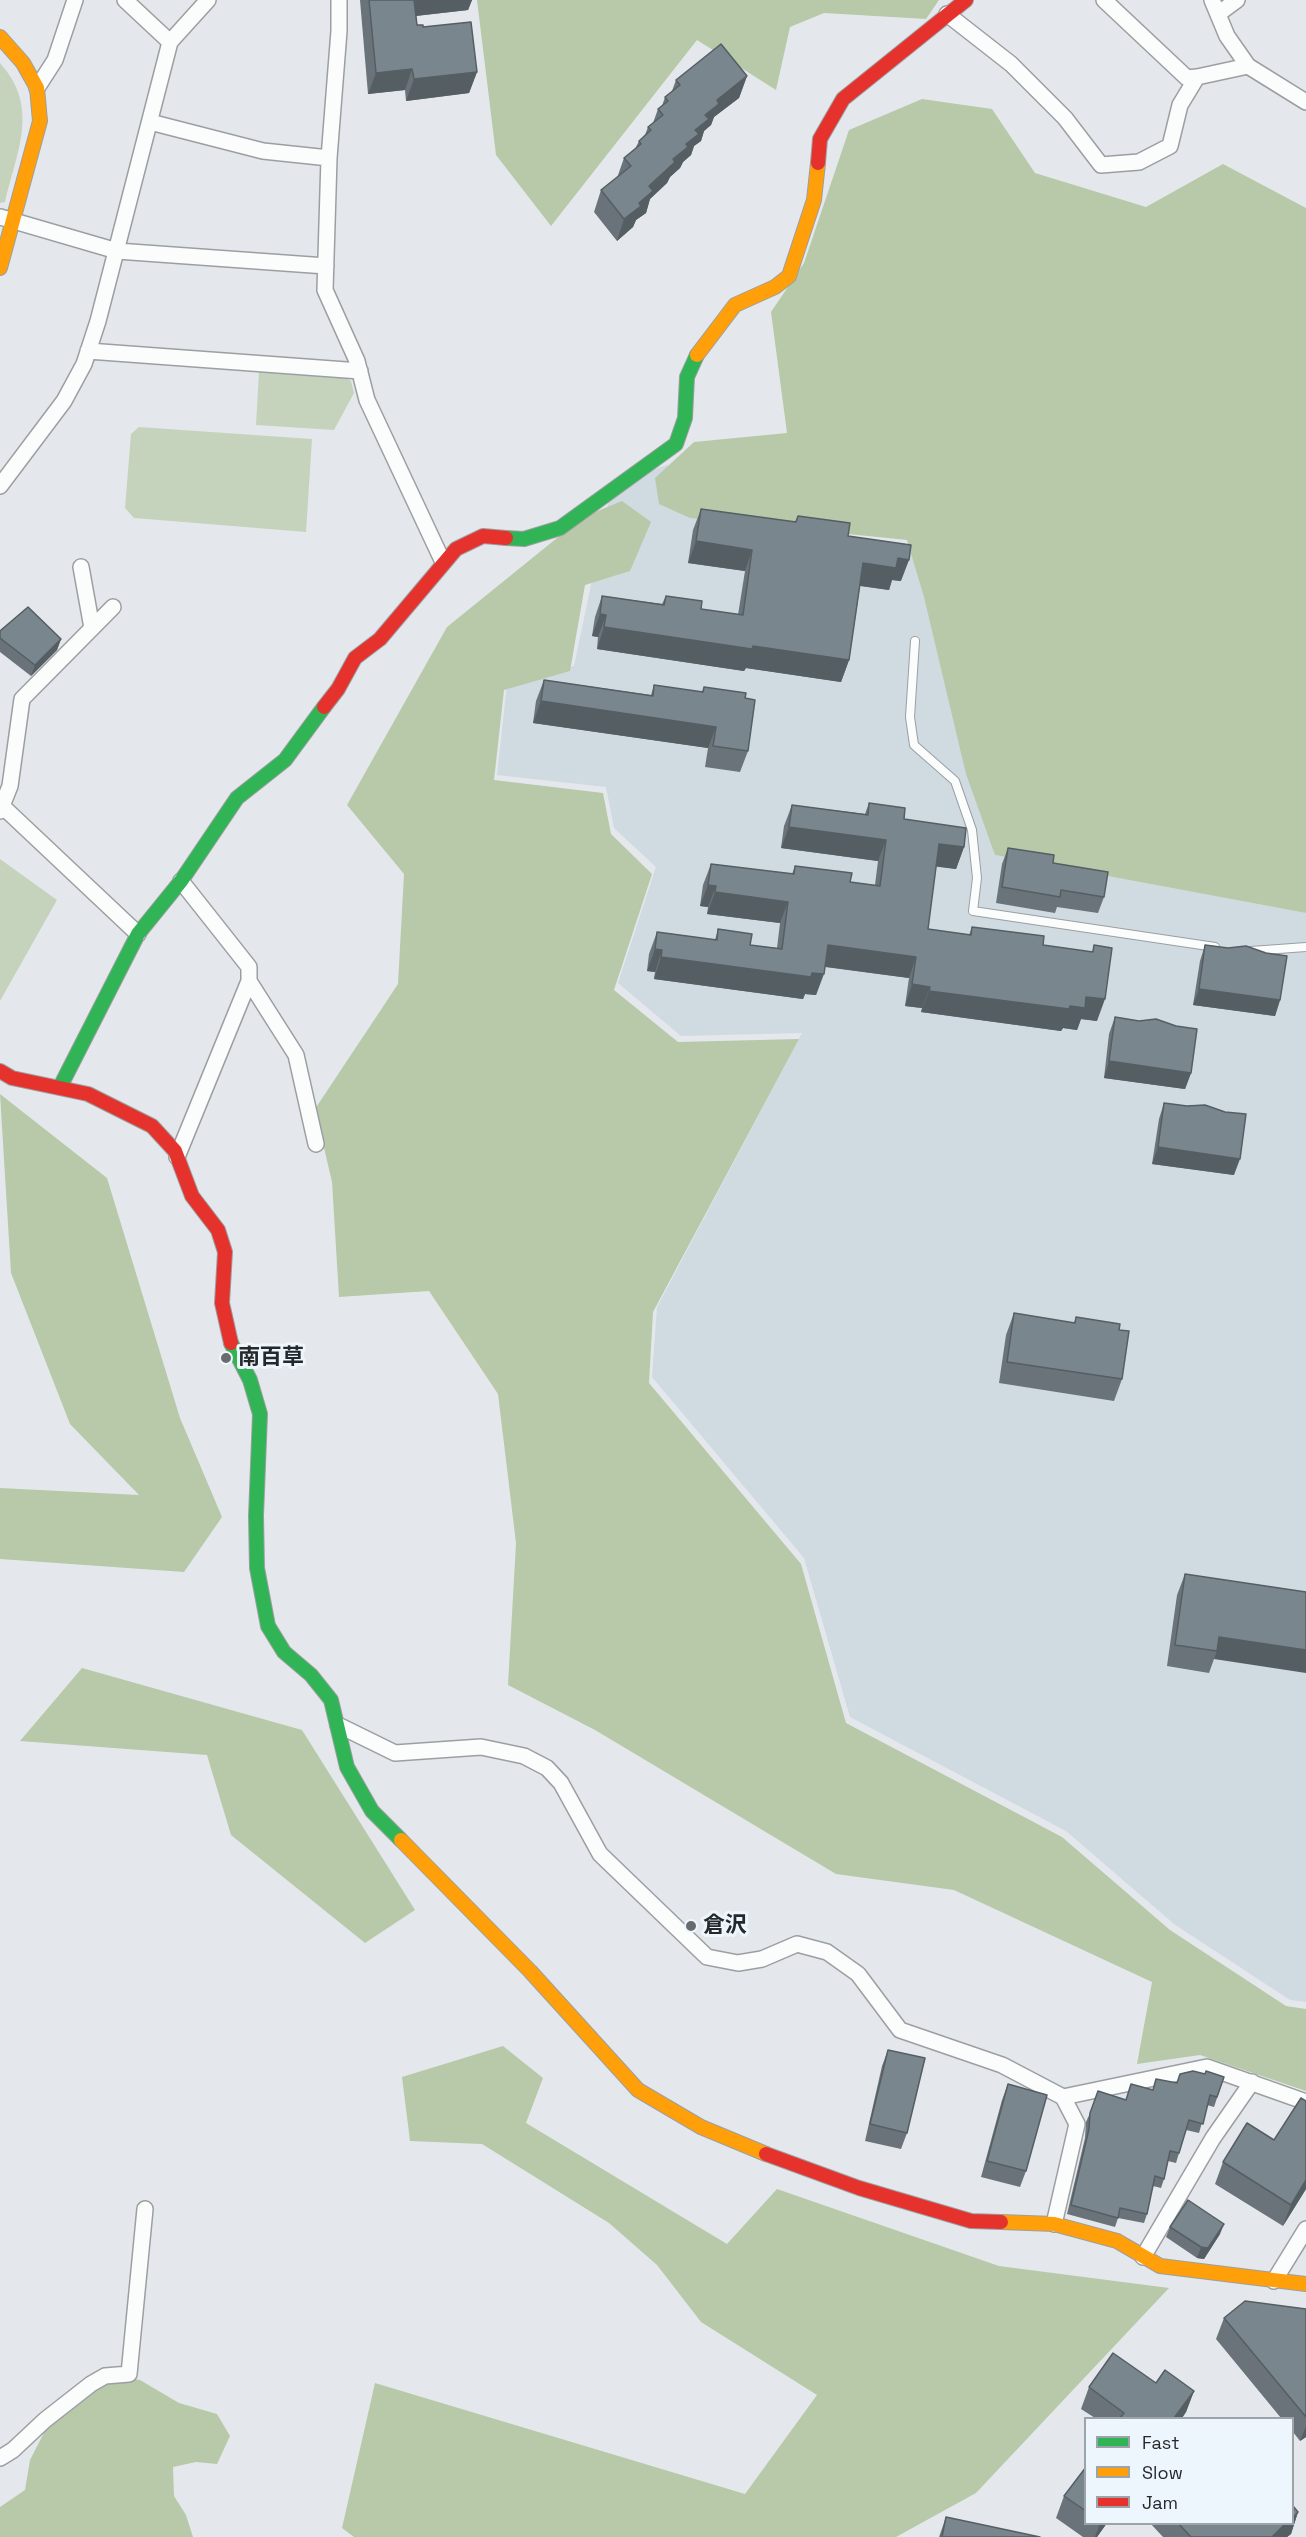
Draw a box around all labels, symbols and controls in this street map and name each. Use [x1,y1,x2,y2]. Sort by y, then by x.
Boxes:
place label: 南百草 [238,1345,304,1371]
marker: 南百草 [219,1351,233,1365]
place label: 倉沢 [703,1913,747,1939]
marker: 倉沢 [684,1919,698,1933]
legend [1084,2417,1294,2525]
text: Fast [1142,2431,1179,2454]
text: Slow [1142,2461,1183,2484]
text: Jam [1142,2491,1178,2514]

